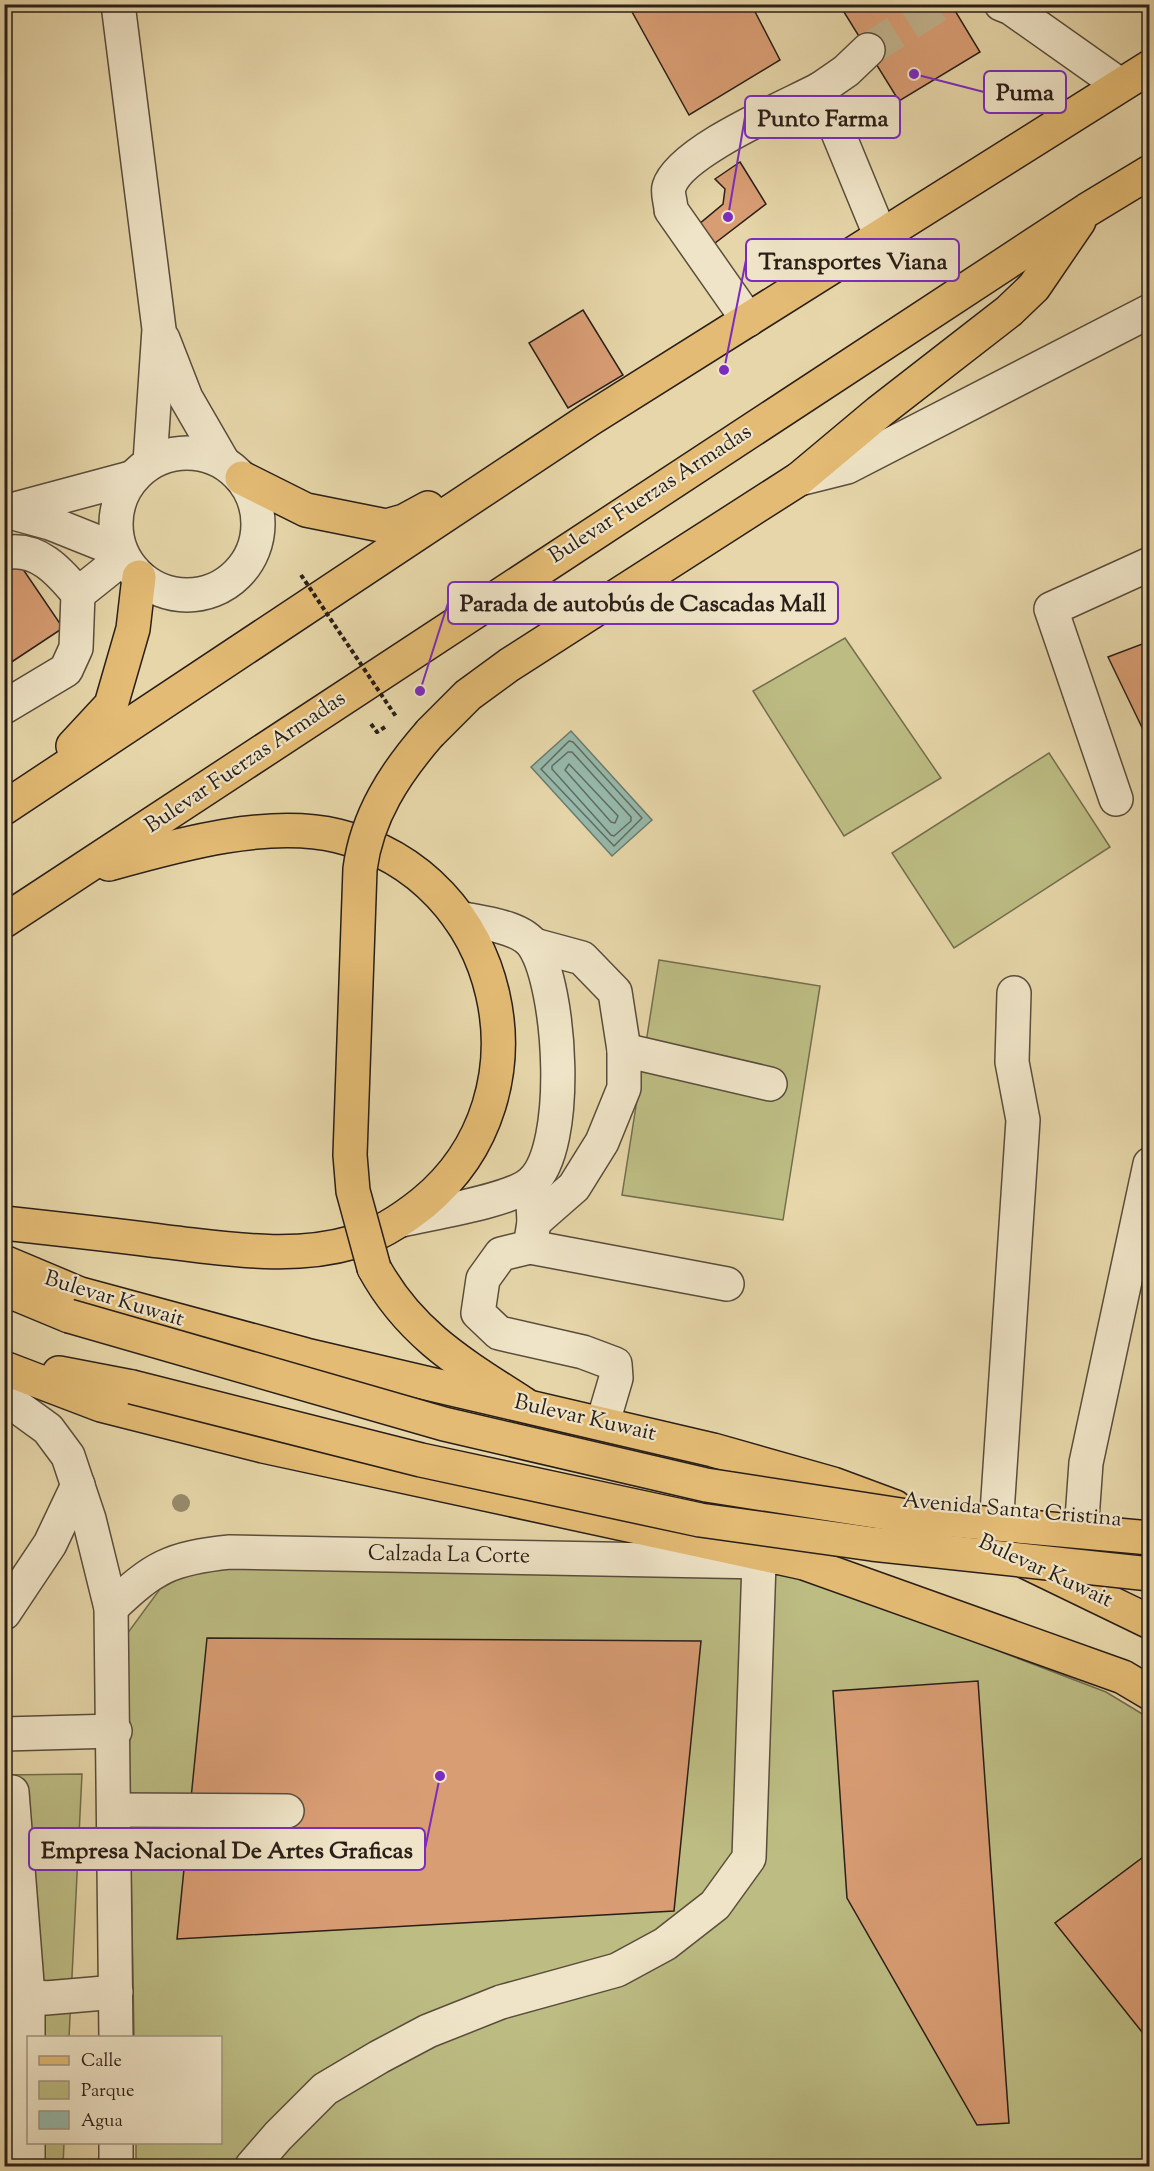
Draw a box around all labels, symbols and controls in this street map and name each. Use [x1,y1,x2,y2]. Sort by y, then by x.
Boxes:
callout: Puma [984,71,1066,113]
text: Puma [996,77,1055,111]
callout: Punto Farma [745,96,900,138]
text: Punto Farma [758,103,889,137]
callout: Transportes Viana [746,239,959,281]
text: Transportes Viana [759,246,948,280]
street label: Bulevar Fuerzas Armadas [543,417,759,573]
callout: Parada de autobús de Cascadas Mall [448,582,838,624]
text: Parada de autobús de Cascadas Mall [460,588,827,622]
street label: Bulevar Fuerzas Armadas [139,684,353,842]
street label: Bulevar Kuwait [40,1264,188,1337]
street label: Bulevar Kuwait [511,1387,660,1451]
street label: Avenida Santa Cristina [901,1485,1123,1537]
street label: Bulevar Kuwait [973,1527,1118,1617]
street label: Calzada La Corte [368,1539,530,1573]
callout: Empresa Nacional De Artes Graficas [29,1828,425,1870]
text: Empresa Nacional De Artes Graficas [41,1835,413,1869]
legend [27,2036,222,2144]
text: Calle [81,2049,122,2075]
text: Parque [81,2079,134,2105]
text: Agua [81,2109,123,2135]

